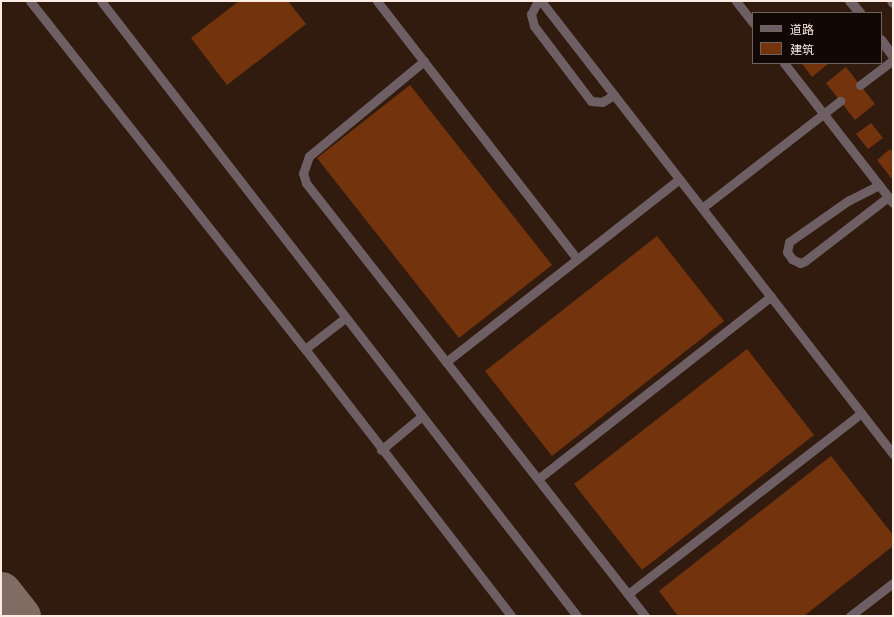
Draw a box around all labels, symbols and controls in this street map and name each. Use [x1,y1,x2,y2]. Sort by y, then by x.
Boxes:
legend [752,12,882,64]
text: 道路 [790,22,814,37]
text: 建筑 [790,42,814,57]

